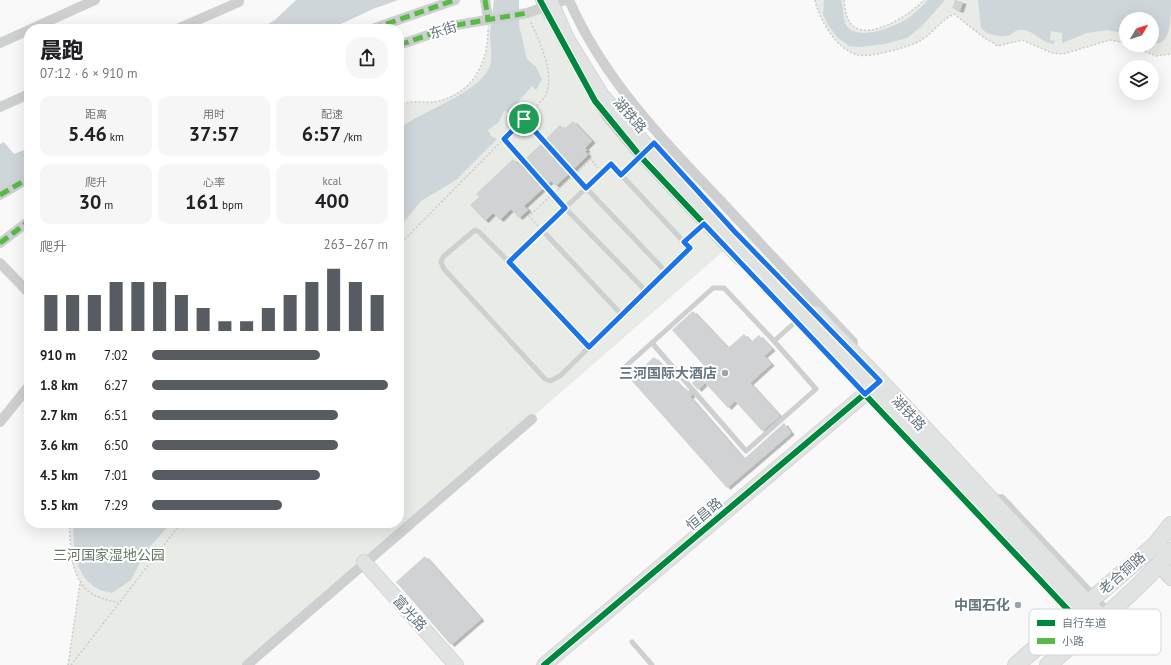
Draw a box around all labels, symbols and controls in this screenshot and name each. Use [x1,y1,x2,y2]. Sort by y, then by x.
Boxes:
north arrow [1119,12,1159,52]
map controls [1119,12,1159,100]
street label: 东街 [427,17,459,43]
text: 晨跑 [40,36,84,64]
button: share [346,37,388,79]
button: layers [1119,60,1159,100]
text: 07:12 · 6 × 910 m [40,65,137,82]
street label: 湖铁路 [609,93,651,137]
pin [507,102,541,136]
text: 距离 [85,107,107,121]
text: 用时 [203,107,225,121]
text: 配速 [321,107,343,121]
icon: arrive [513,108,535,130]
text: 5.46 [68,121,107,147]
text: 37:57 [189,121,239,147]
text: 6:57 [302,121,341,147]
text: km [107,130,124,144]
text: /km [341,130,362,144]
text: kcal [323,174,341,188]
text: 爬升 [85,175,107,189]
text: 心率 [203,175,225,189]
text: 400 [315,188,349,214]
text: 30 [79,189,101,215]
text: 161 [185,189,219,215]
text: m [101,198,113,212]
text: bpm [219,198,243,212]
text: 263–267 m [324,236,388,253]
text: 爬升 [40,238,66,255]
text: 910 m [40,347,76,364]
text: 7:02 [104,347,128,364]
place label: 三河国际大酒店 [619,364,717,382]
marker: 三河国际大酒店 [720,368,730,378]
text: 1.8 km [40,377,78,394]
text: 6:27 [104,377,128,394]
street label: 湖铁路 [888,392,930,434]
text: 2.7 km [40,407,77,424]
text: 6:51 [104,407,128,424]
text: 3.6 km [40,437,78,454]
text: 6:50 [104,437,128,454]
text: 4.5 km [40,467,78,484]
text: 7:01 [104,467,128,484]
street label: 恒昌路 [682,494,726,534]
text: 5.5 km [40,497,78,514]
text: 7:29 [104,497,128,514]
park label: 三河国家湿地公园 [53,546,165,564]
street label: 老合铜路 [1095,548,1149,598]
street label: 富光路 [389,591,431,635]
place label: 中国石化 [954,596,1010,614]
marker: 中国石化 [1013,600,1023,610]
legend [1029,609,1161,655]
text: 自行车道 [1062,616,1106,630]
text: 小路 [1062,634,1084,648]

